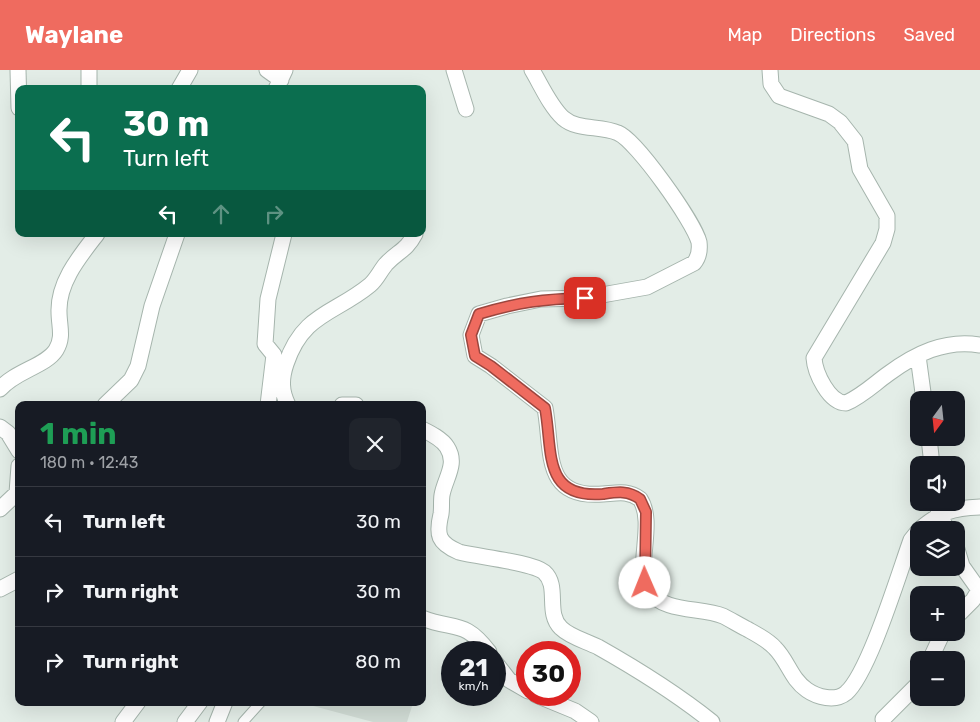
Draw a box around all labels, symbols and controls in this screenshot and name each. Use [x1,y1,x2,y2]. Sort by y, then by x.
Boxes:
text: Waylane [25,21,123,49]
text: Map [727,24,762,46]
text: Directions [790,24,876,46]
text: Saved [904,24,955,46]
text: 30 m [123,103,209,145]
icon: left [40,105,105,170]
text: Turn left [123,145,209,172]
icon: left [154,200,182,228]
icon: ahead [207,200,235,228]
icon: right [260,200,288,228]
pin [564,277,606,319]
icon: arrive [571,284,599,312]
north arrow [910,391,965,446]
map controls [910,391,965,706]
text: 1 min [40,416,117,452]
button: close [349,418,401,470]
text: 180 m · 12:43 [40,453,138,472]
button: sound [910,456,965,511]
icon: left [40,508,68,536]
text: Turn left [83,510,165,533]
text: 30 m [356,510,401,533]
button: layers [910,521,965,576]
position arrow [618,556,670,608]
icon: right [40,578,68,606]
text: Turn right [83,580,178,603]
text: 30 m [356,580,401,603]
button: + [910,586,965,641]
speed limit sign: 30 [516,641,581,706]
icon: right [40,648,68,676]
text: Turn right [83,650,178,673]
text: 80 m [355,650,401,673]
button: − [910,651,965,706]
text: 21 [459,653,488,682]
text: km/h [459,679,488,693]

